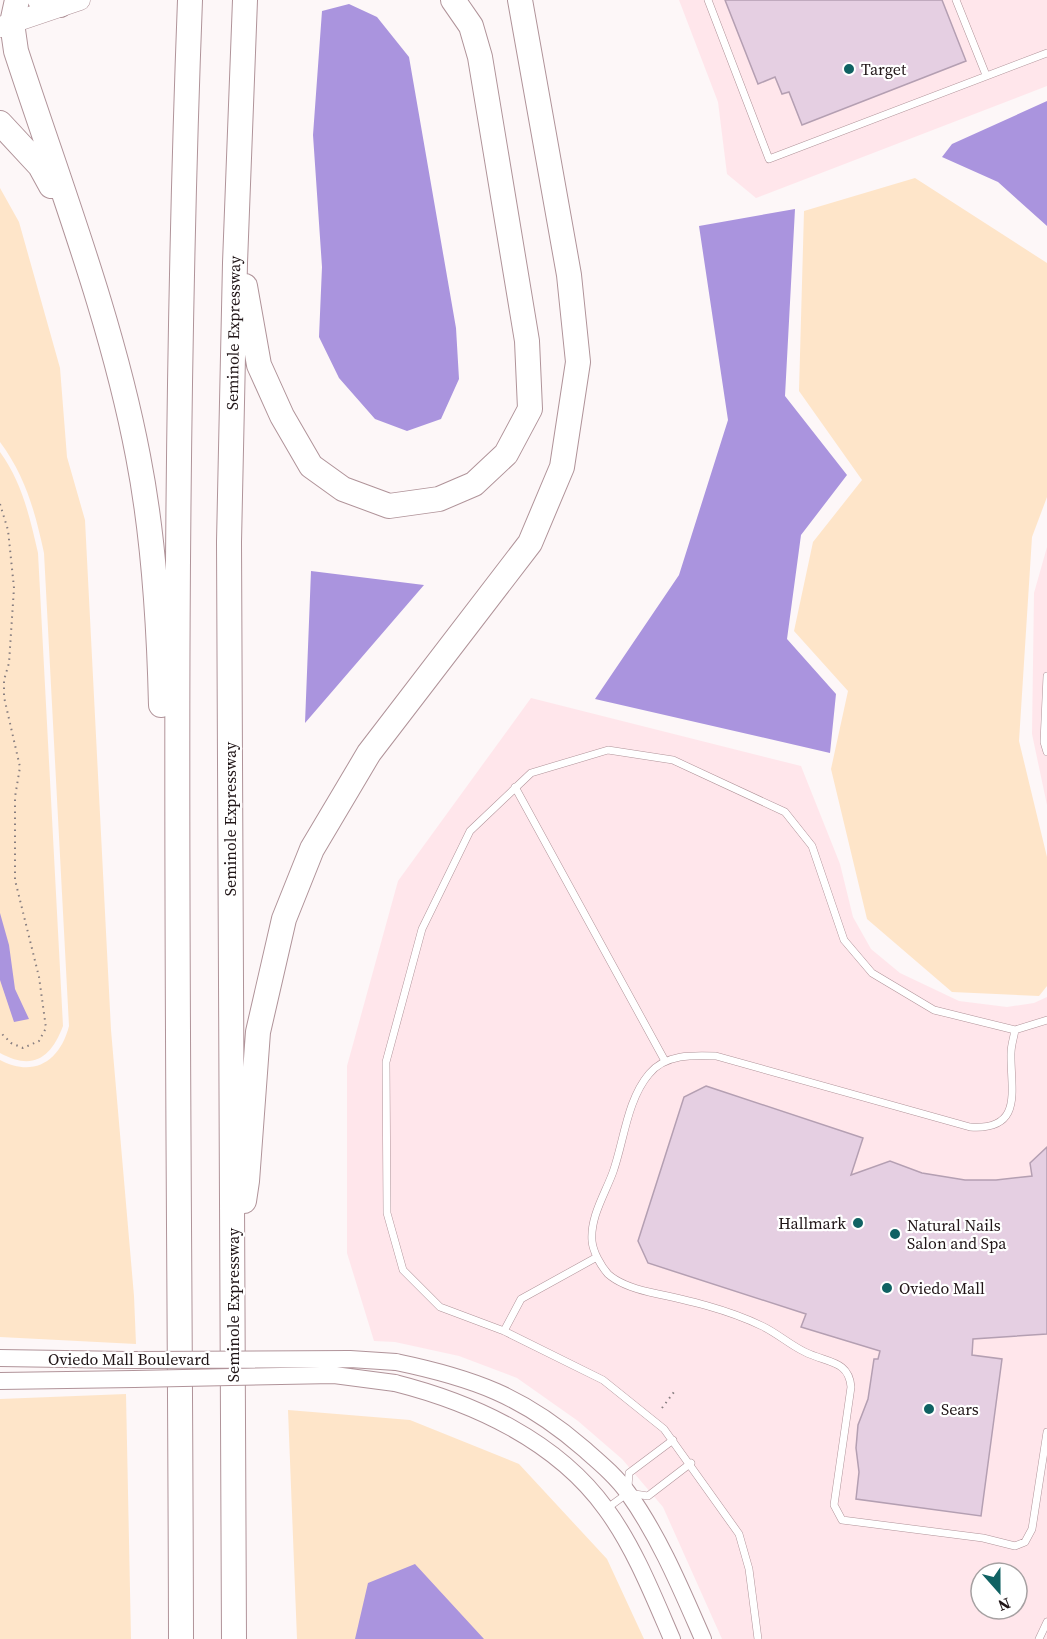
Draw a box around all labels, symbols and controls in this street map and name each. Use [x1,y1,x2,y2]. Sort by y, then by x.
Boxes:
place label: Target [861,58,907,80]
marker: Target [842,62,856,76]
street label: Seminole Expressway [221,255,245,410]
street label: Seminole Expressway [219,741,241,896]
place label: Hallmark [778,1212,846,1234]
place label: Natural Nails Salon and Spa [907,1214,1007,1254]
marker: Hallmark [851,1216,865,1230]
street label: Seminole Expressway [222,1227,244,1382]
marker: Natural Nails Salon and Spa [888,1227,902,1241]
place label: Oviedo Mall [899,1277,985,1299]
marker: Oviedo Mall [880,1281,894,1295]
street label: Oviedo Mall Boulevard [48,1348,210,1370]
place label: Sears [941,1398,979,1420]
marker: Sears [922,1402,936,1416]
north arrow [969,1561,1029,1621]
text: N [995,1593,1014,1617]

